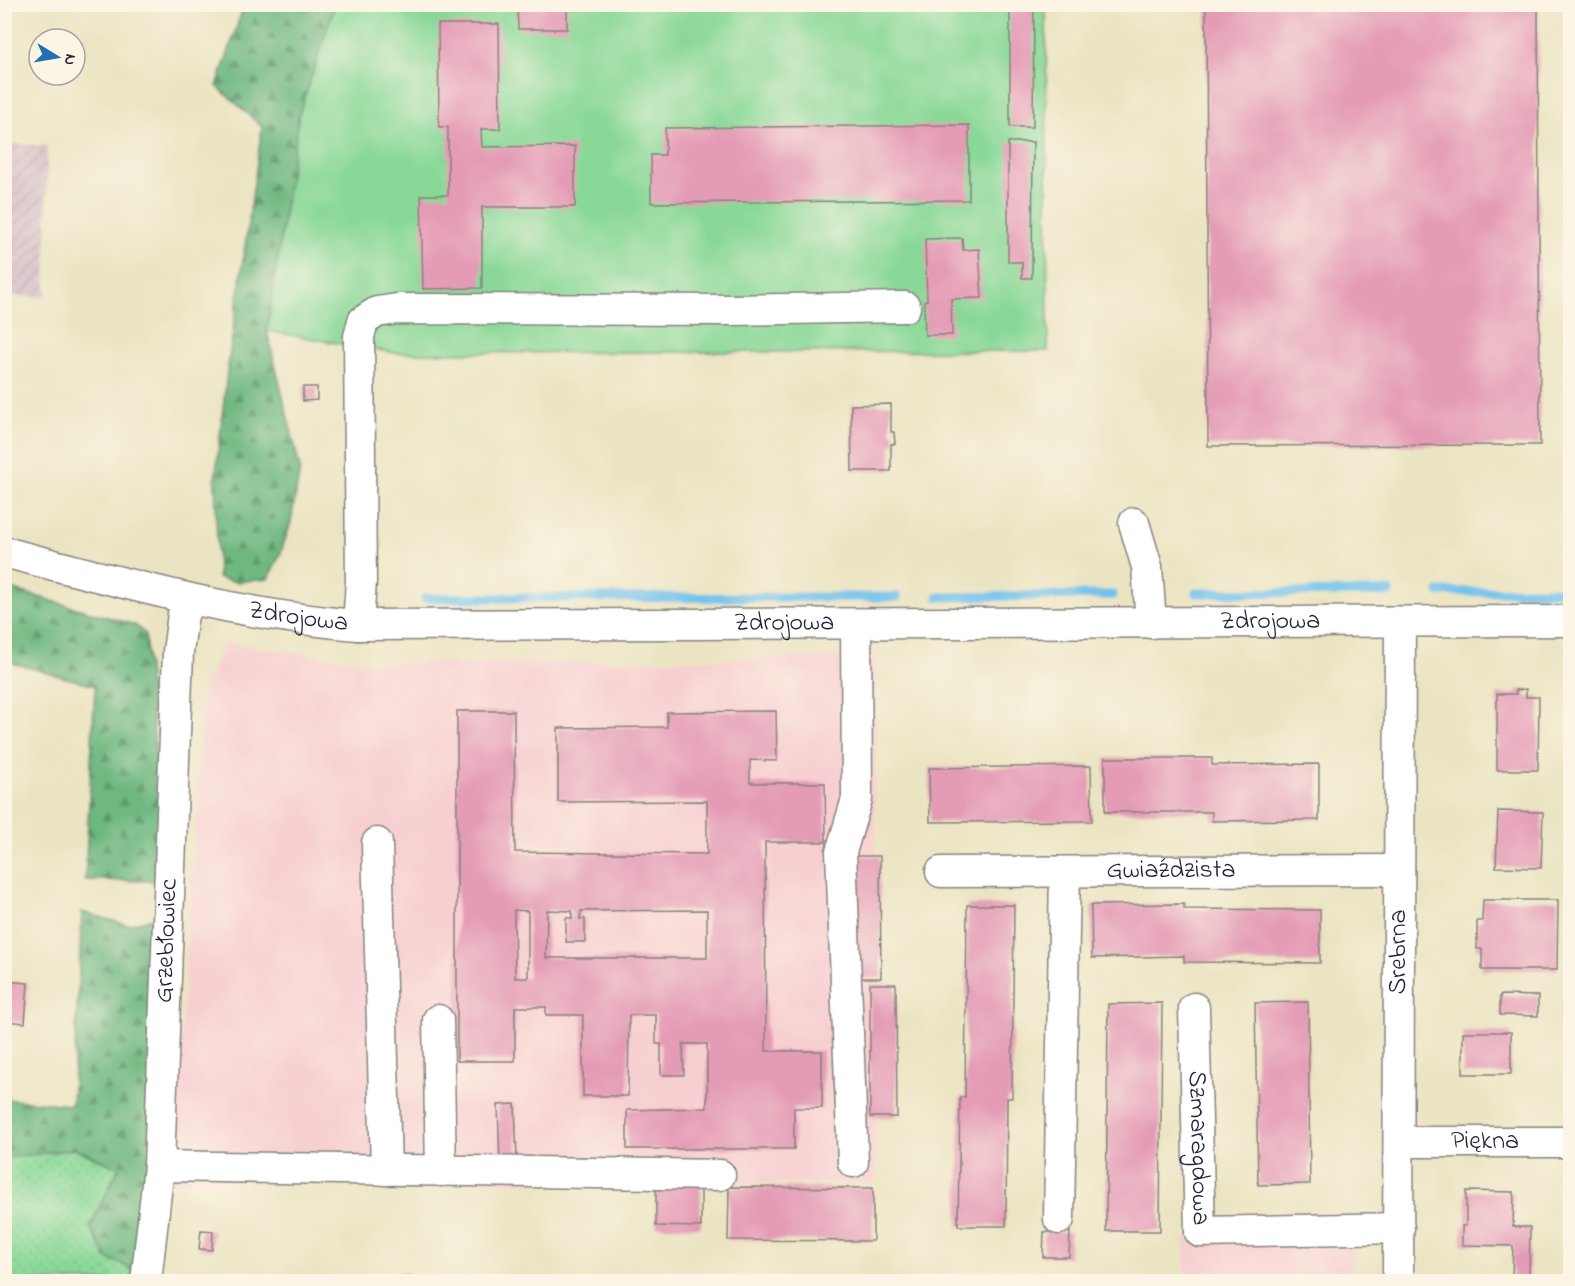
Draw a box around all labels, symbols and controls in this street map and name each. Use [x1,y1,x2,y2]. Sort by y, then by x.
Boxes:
north arrow [27,27,87,87]
text: N [57,52,83,67]
street label: Zdrojowa [246,592,350,643]
street label: Zdrojowa [1220,603,1320,641]
street label: Zdrojowa [734,604,834,643]
street label: Gwiaździsta [1106,852,1236,890]
street label: Grzebłowiec [146,878,189,1004]
street label: Srebrna [1380,909,1418,995]
street label: Szmaragdowa [1177,1070,1219,1226]
street label: Piękna [1451,1123,1519,1161]

